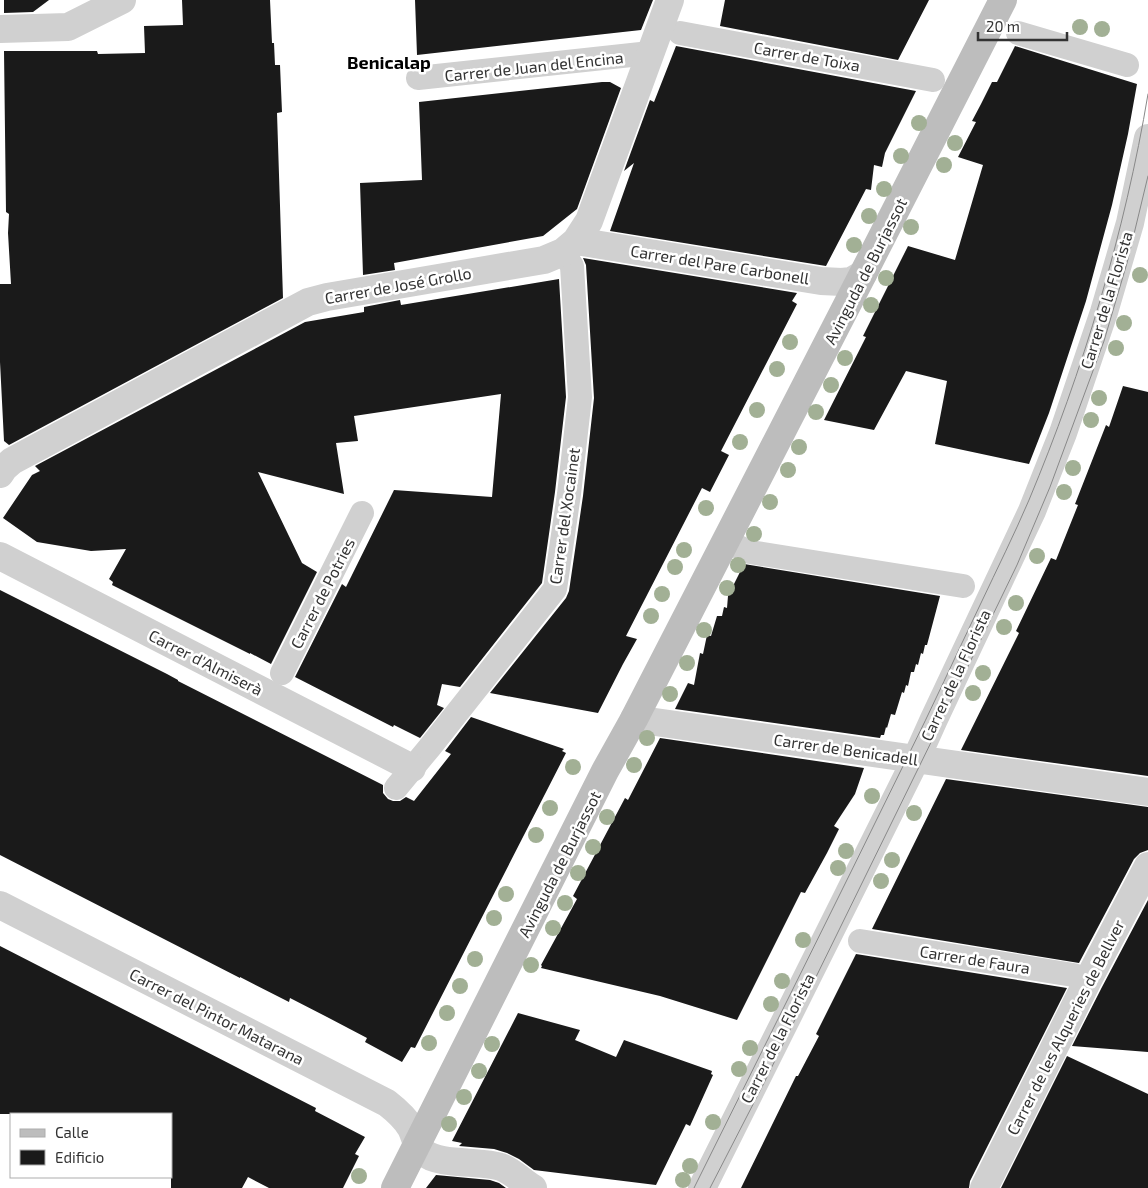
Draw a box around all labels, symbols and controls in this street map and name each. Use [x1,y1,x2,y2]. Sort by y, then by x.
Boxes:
scale bar [978,10,1067,42]
text: 20 m [986,17,1020,35]
street label: Carrer de Toixa [752,37,862,75]
street label: Carrer de Juan del Encina [444,47,624,85]
district label: Benicalap [347,51,431,73]
street label: Avinguda de Burjassot [820,195,911,348]
street label: Carrer de la Florista [1076,229,1136,371]
street label: Carrer del Pare Carbonell [629,240,811,288]
street label: Carrer de José Grollo [323,263,473,307]
street label: Carrer del Xocainet [545,447,583,585]
street label: Carrer de Potries [286,534,358,652]
street label: Carrer de la Florista [916,606,994,744]
street label: Carrer d'Almiserà [146,625,266,699]
street label: Carrer de Benicadell [773,729,920,769]
street label: Avinguda de Burjassot [514,788,605,941]
street label: Carrer de les Alqueries de Bellver [1002,916,1128,1138]
street label: Carrer de Faura [918,941,1032,977]
street label: Carrer del Pintor Matarana [127,964,307,1068]
street label: Carrer de la Florista [736,970,818,1106]
legend [10,1113,172,1178]
text: Calle [55,1123,89,1141]
text: Edificio [55,1148,104,1166]

